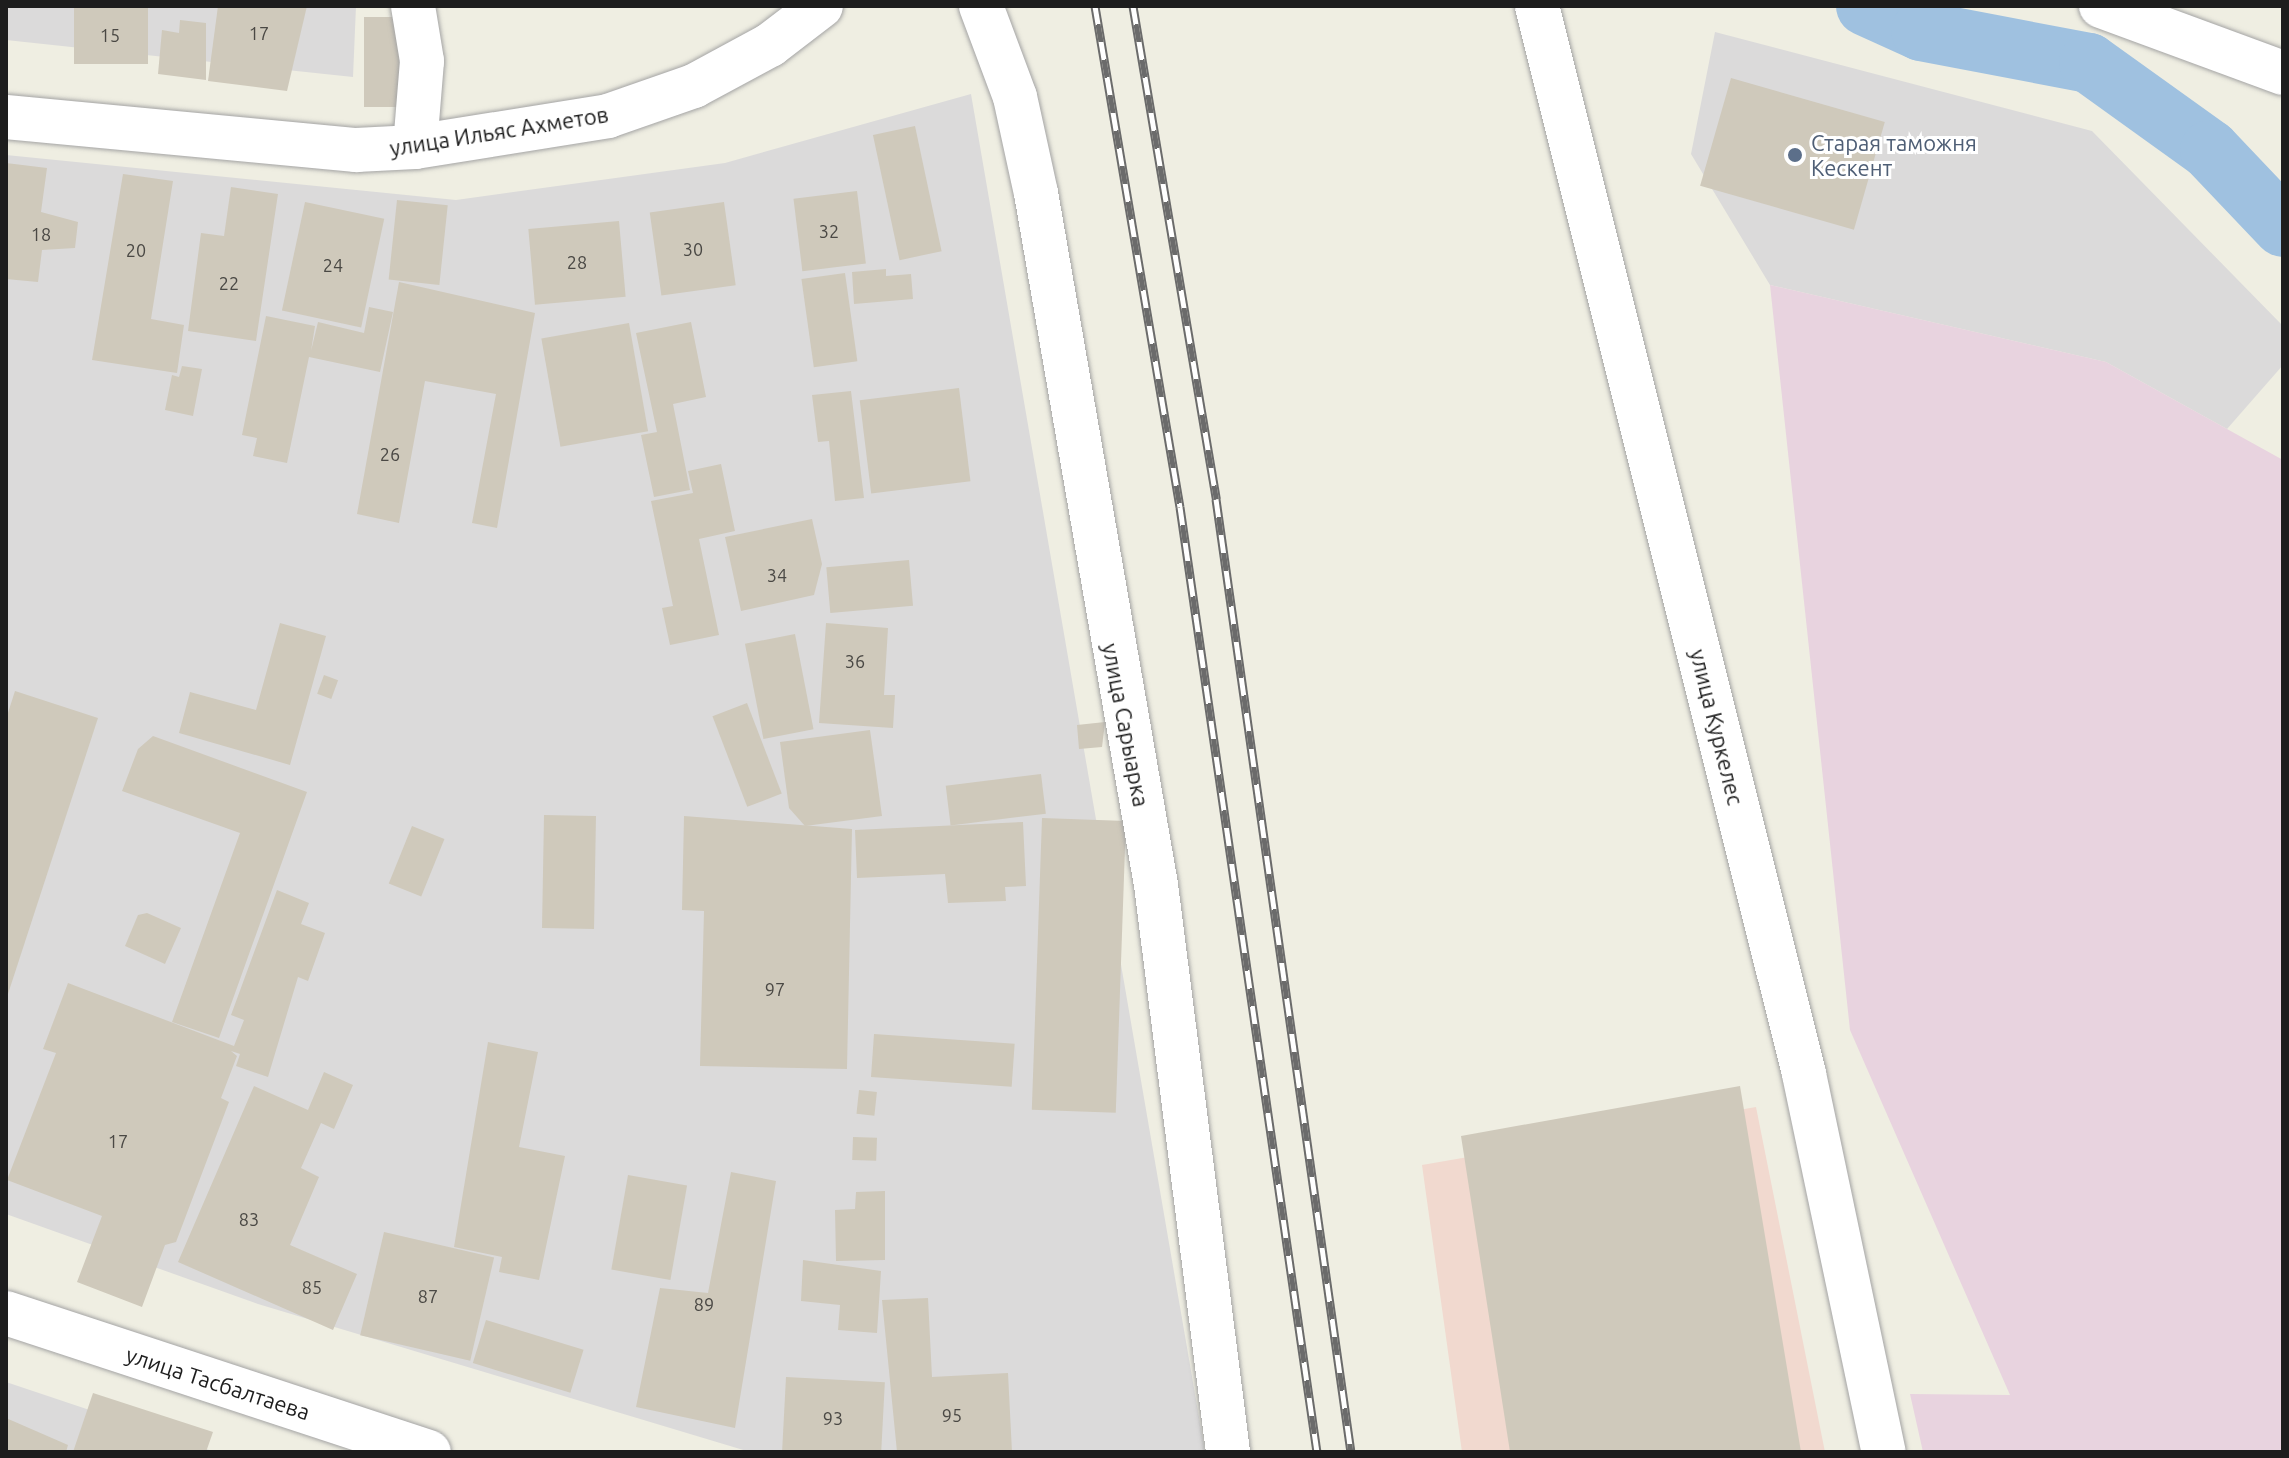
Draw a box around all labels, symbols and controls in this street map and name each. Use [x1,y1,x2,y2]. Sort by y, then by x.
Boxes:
house number: 17 [249,22,269,44]
house number: 15 [100,24,120,46]
street label: улица Ильяс Ахметов [388,101,610,161]
place label: Старая таможня Кескент [1811,129,1977,180]
marker: Старая таможня Кескент [1786,146,1804,164]
house number: 32 [819,220,839,242]
house number: 18 [31,223,51,245]
house number: 30 [683,238,703,260]
house number: 20 [126,239,146,261]
house number: 28 [567,251,587,273]
house number: 24 [323,254,343,276]
house number: 22 [219,272,239,294]
house number: 26 [380,443,400,465]
house number: 34 [767,564,787,586]
street label: улица Сарыарка [1097,641,1155,809]
street label: улица Куркелес [1685,646,1749,808]
house number: 36 [845,650,865,672]
house number: 97 [765,978,785,1000]
house number: 17 [108,1130,128,1152]
house number: 83 [239,1208,259,1230]
house number: 85 [302,1276,322,1298]
house number: 87 [418,1285,438,1307]
house number: 89 [694,1293,714,1315]
street label: улица Тасбалтаева [123,1341,313,1425]
house number: 95 [942,1404,962,1426]
house number: 93 [823,1407,843,1429]

